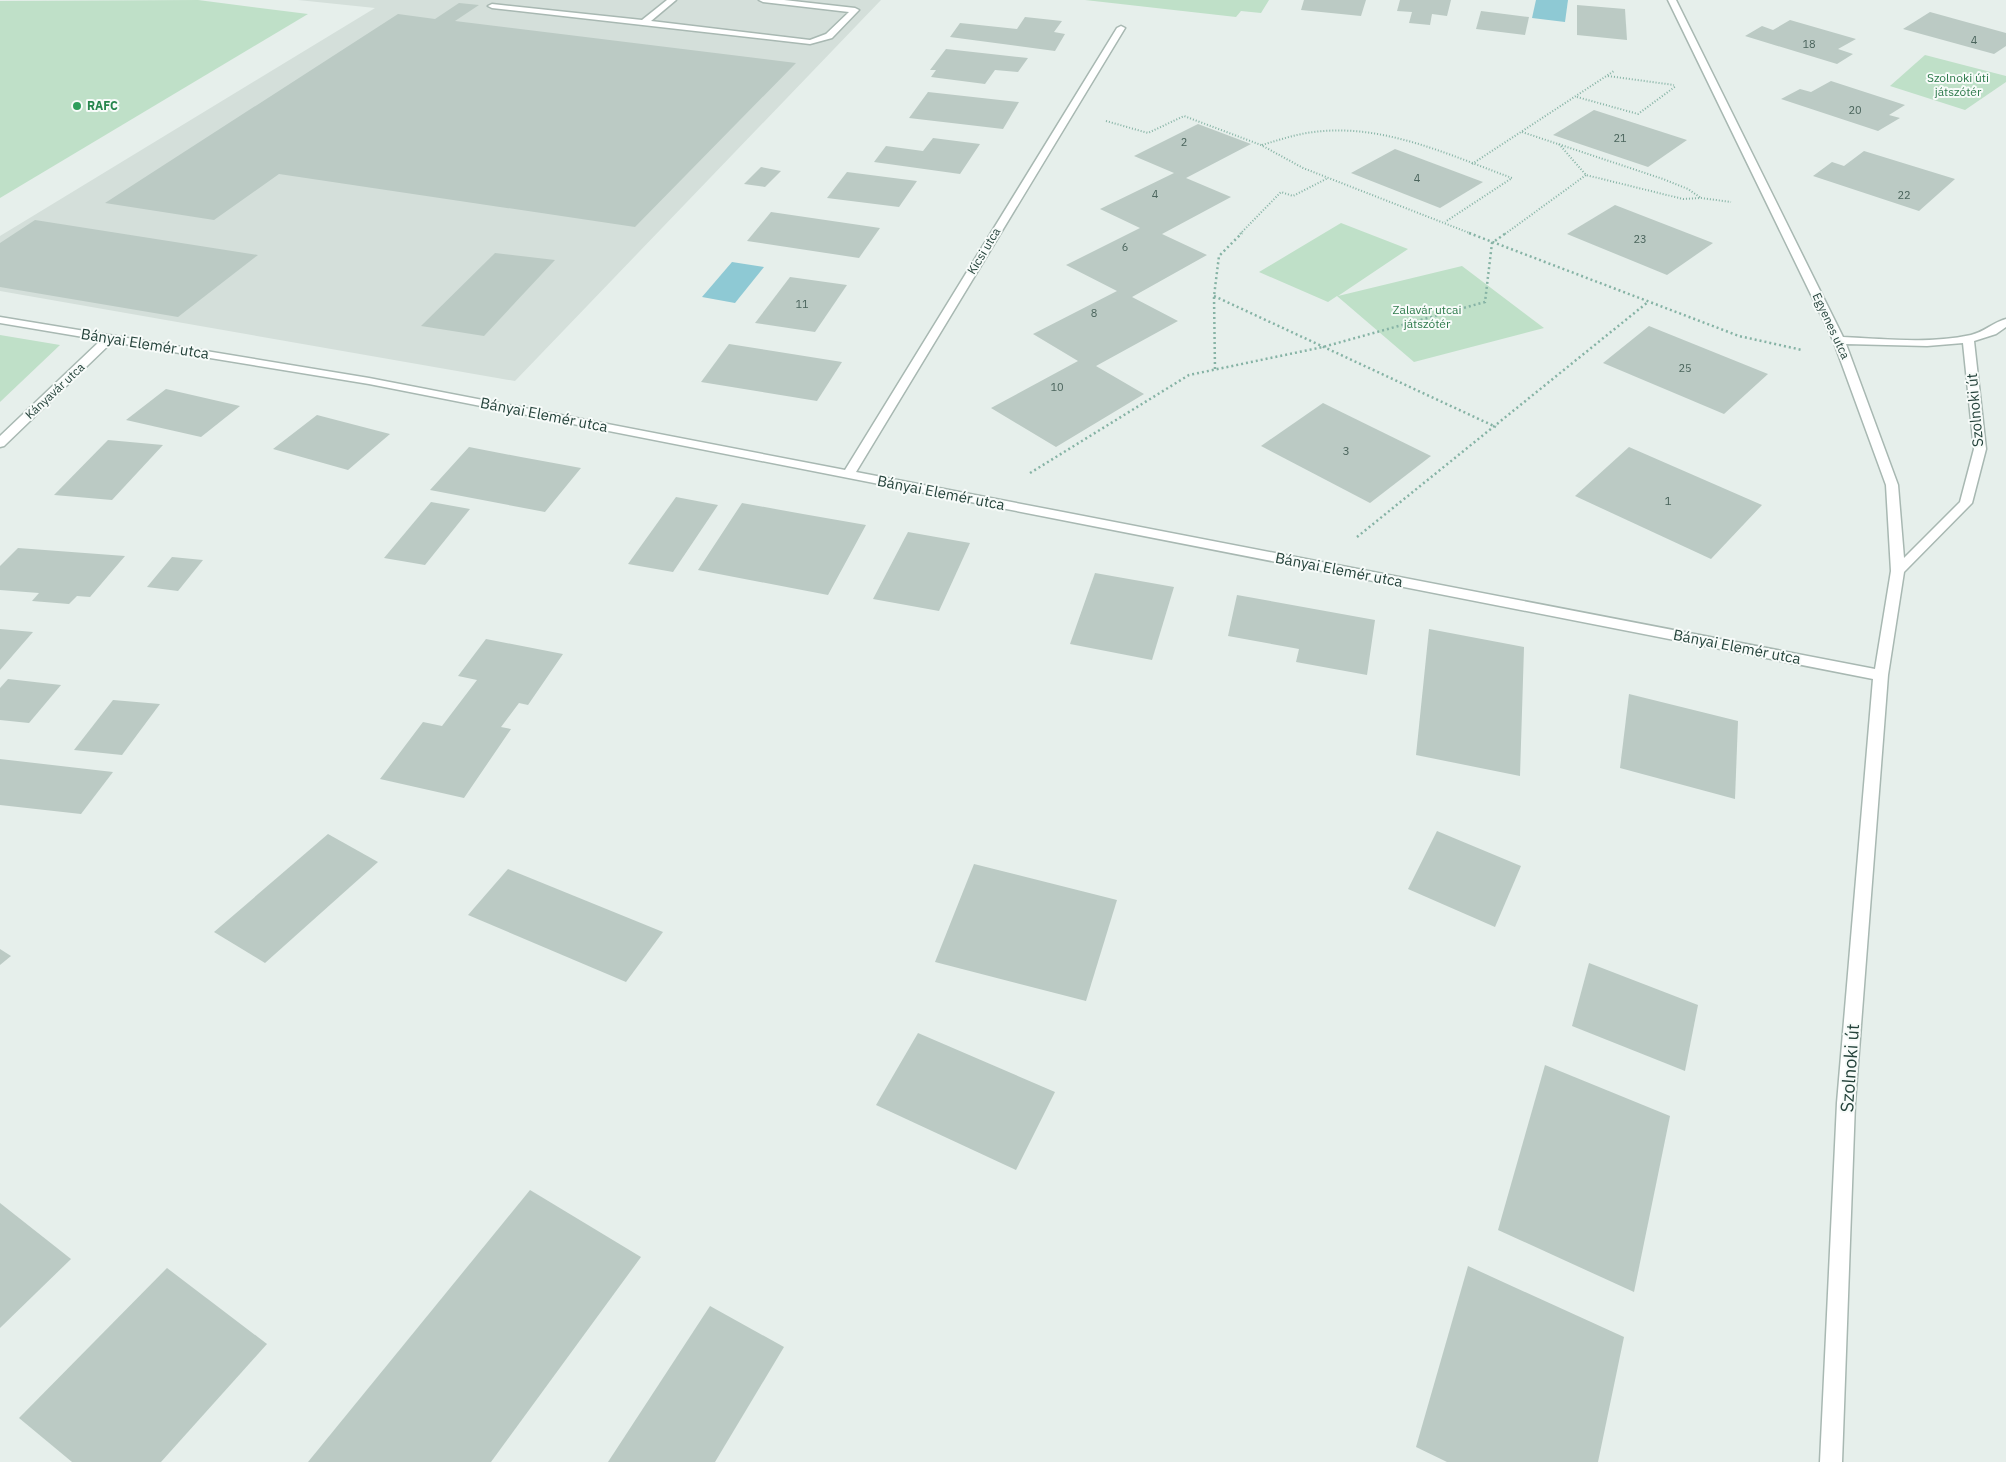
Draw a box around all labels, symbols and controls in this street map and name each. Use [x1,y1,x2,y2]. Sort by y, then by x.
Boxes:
house number: 4 [1971,33,1978,47]
house number: 18 [1802,37,1816,51]
park label: Szolnoki úti játszótér [1927,70,1989,99]
place label: RAFC [87,98,118,113]
marker: RAFC [71,100,83,112]
house number: 20 [1848,103,1862,117]
house number: 21 [1613,131,1627,145]
house number: 2 [1181,135,1187,149]
house number: 4 [1414,171,1421,185]
house number: 4 [1152,187,1159,201]
house number: 22 [1897,188,1911,202]
street label: Kicsi utca [964,224,1004,277]
house number: 23 [1633,232,1647,246]
house number: 6 [1122,240,1128,254]
street label: Egyenes utca [1810,290,1854,362]
house number: 11 [795,297,809,311]
park label: Zalavár utcai játszótér [1393,302,1461,331]
house number: 8 [1091,306,1097,320]
street label: Bányai Elemér utca [80,324,211,363]
street label: Kányavár utca [22,359,88,422]
house number: 25 [1678,361,1692,375]
street label: Szolnoki út [1962,372,1987,448]
house number: 10 [1050,380,1064,394]
street label: Bányai Elemér utca [479,393,609,436]
house number: 3 [1342,443,1350,458]
street label: Bányai Elemér utca [876,471,1006,514]
house number: 1 [1664,493,1672,508]
street label: Bányai Elemér utca [1274,548,1404,591]
street label: Bányai Elemér utca [1672,625,1802,668]
street label: Szolnoki út [1835,1023,1864,1113]

